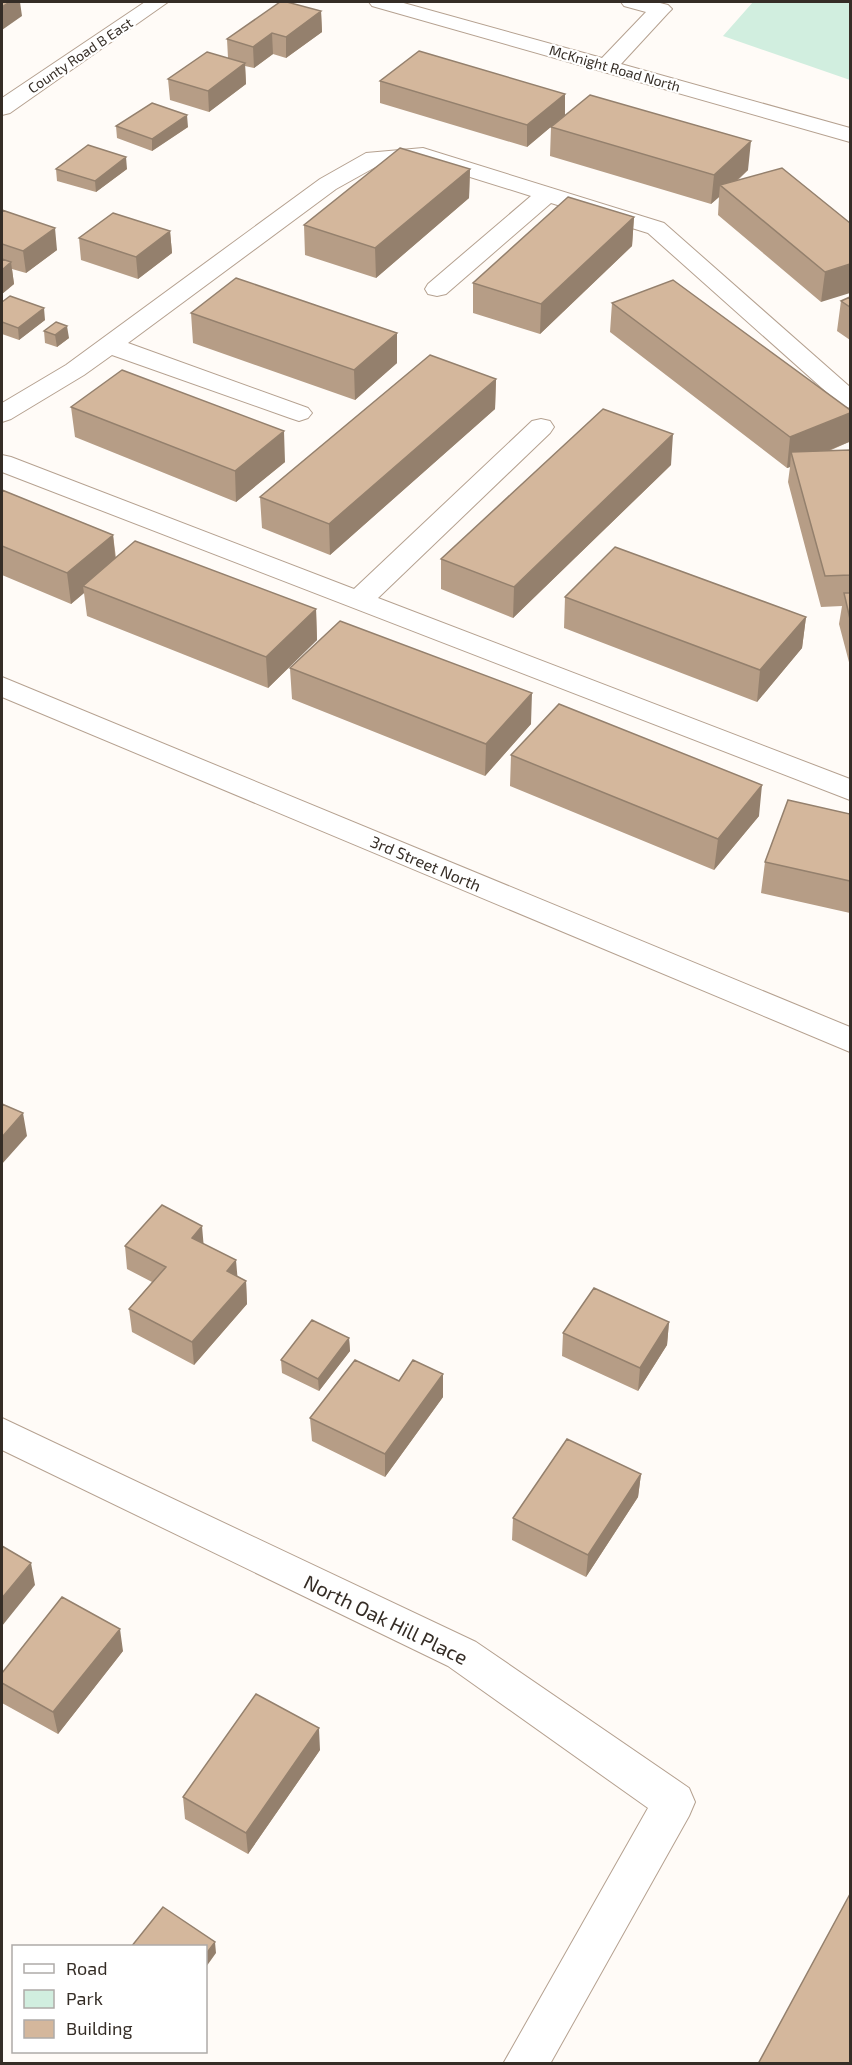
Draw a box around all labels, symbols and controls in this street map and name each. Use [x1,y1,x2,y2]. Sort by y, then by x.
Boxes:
street label: County Road B East [24,14,136,96]
street label: McKnight Road North [547,41,683,95]
street label: 3rd Street North [368,831,484,895]
street label: North Oak Hill Place [300,1569,472,1669]
legend [12,1945,207,2053]
text: Road [66,1957,107,1979]
text: Park [66,1987,103,2009]
text: Building [66,2017,133,2039]

